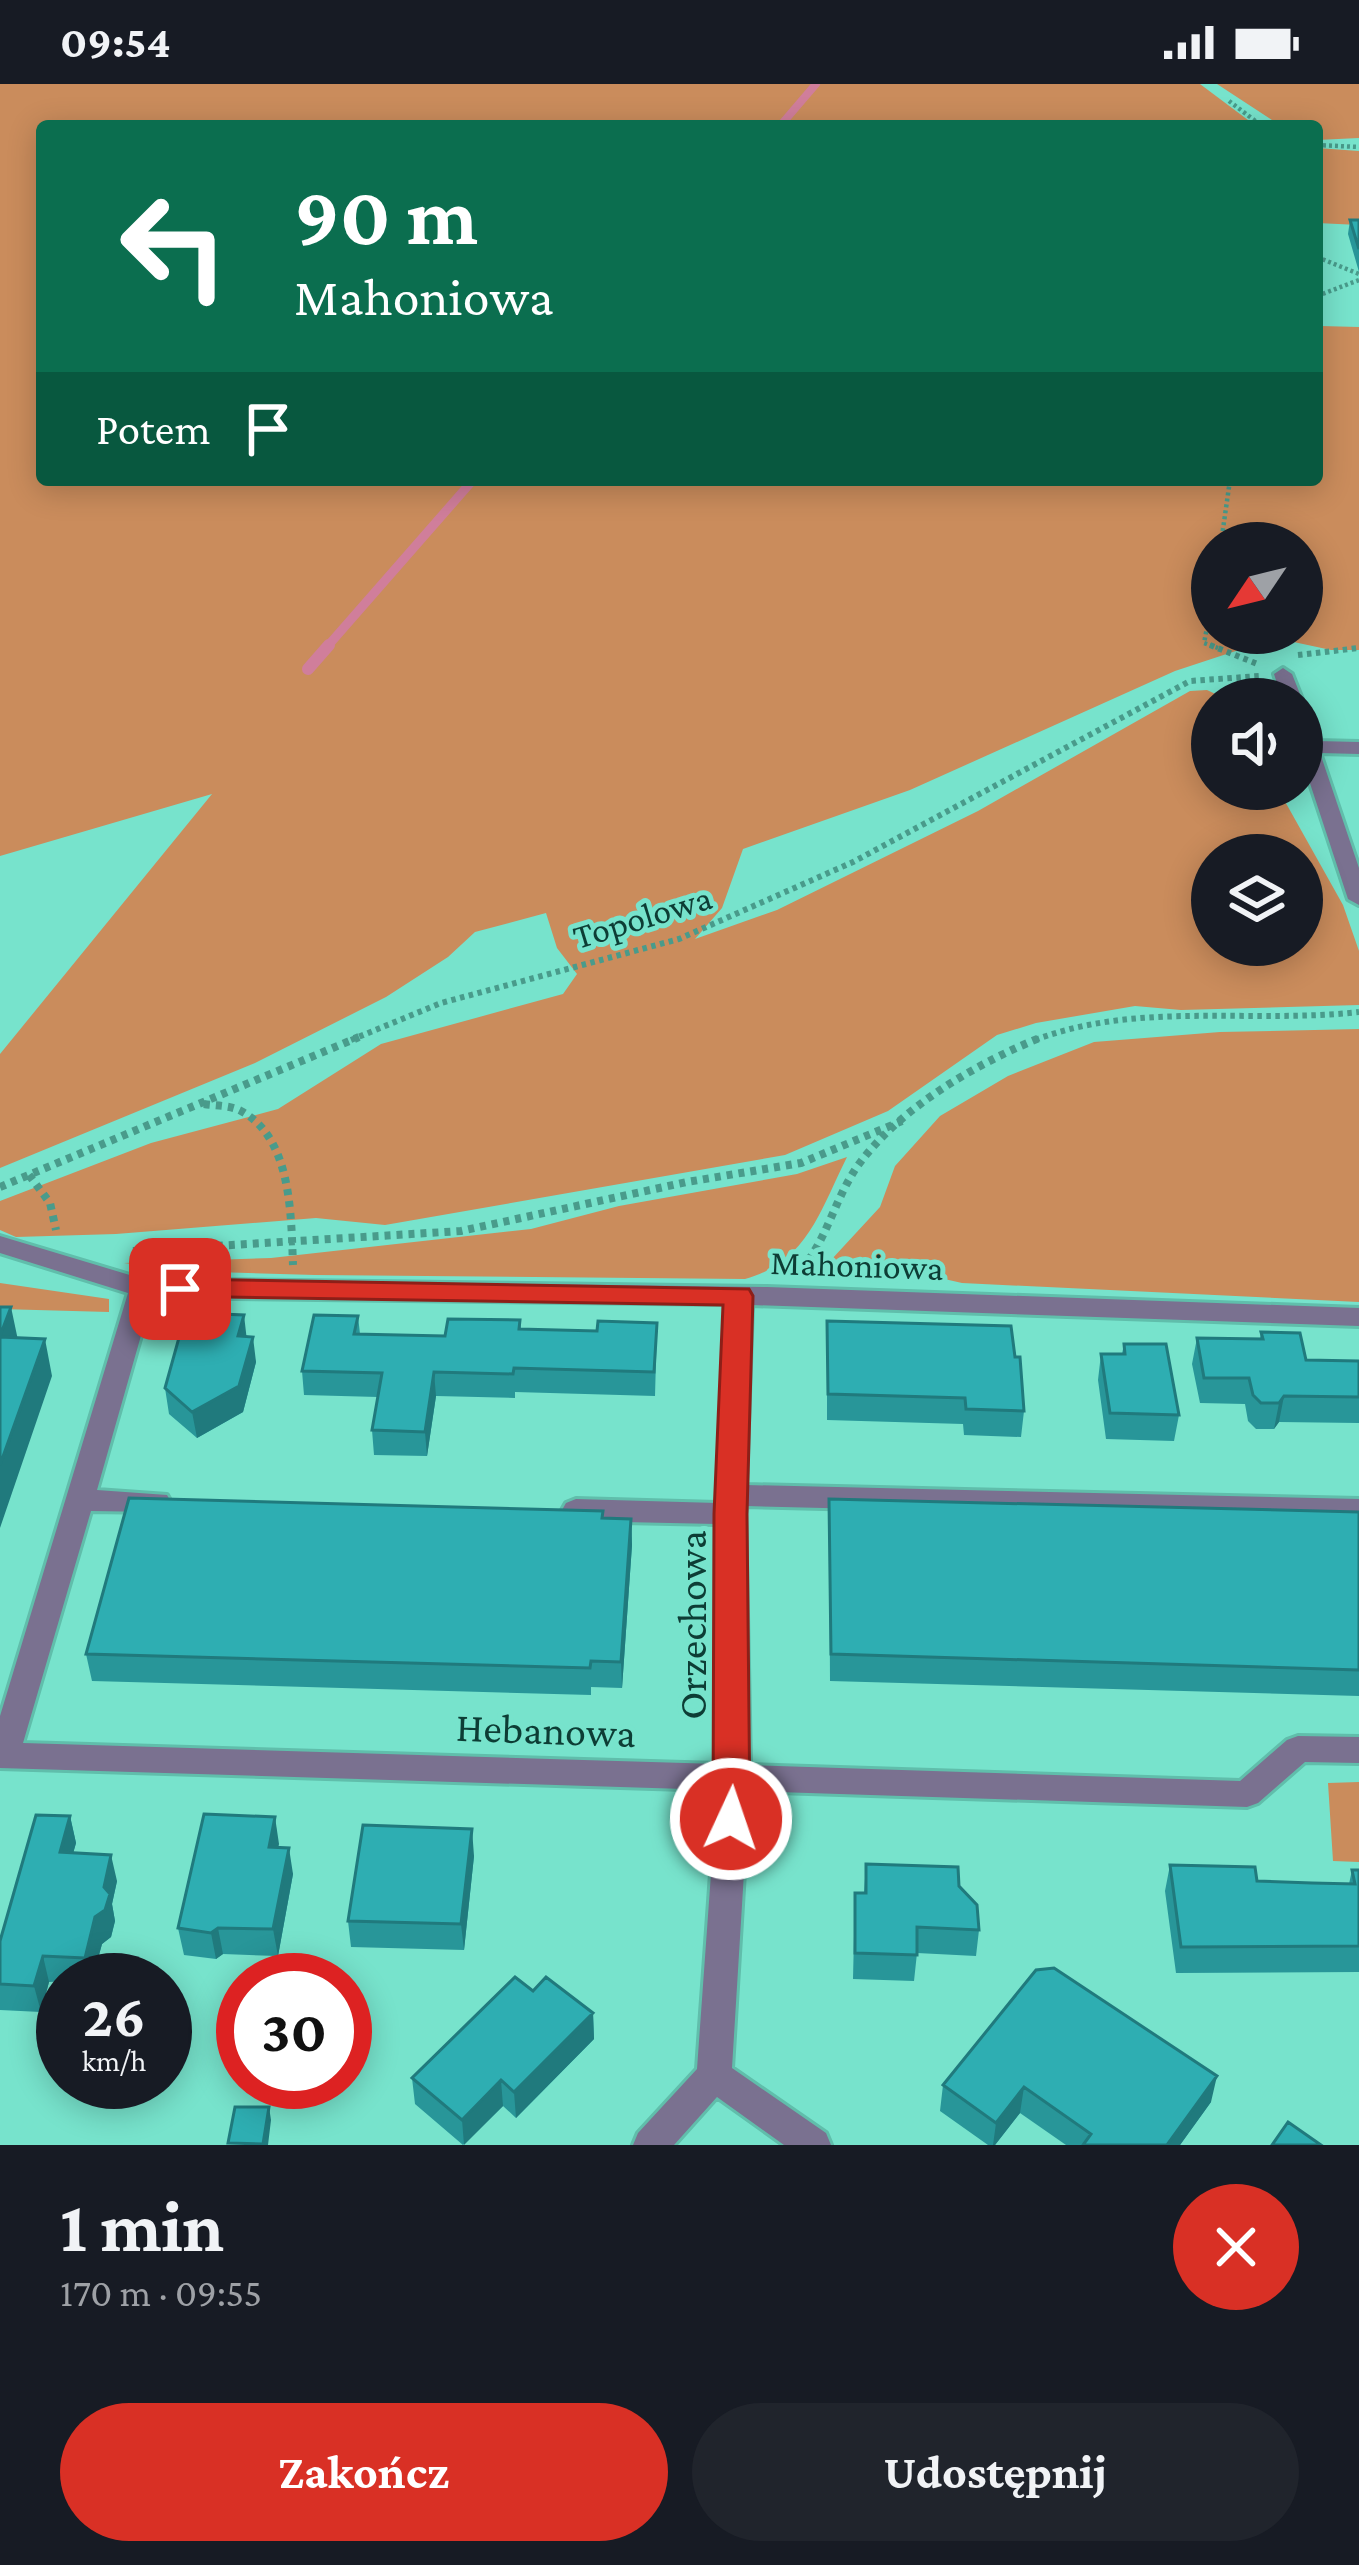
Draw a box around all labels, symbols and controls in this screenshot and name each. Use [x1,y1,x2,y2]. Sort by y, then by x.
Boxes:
text: 09:54 [60,17,171,67]
icon: left [96,168,252,324]
text: 90 m [294,169,478,262]
text: Mahoniowa [294,267,554,327]
icon: arrive [235,396,301,462]
text: Potem [96,404,211,454]
north arrow [1191,522,1323,654]
map controls [1191,522,1323,966]
button: sound [1191,678,1323,810]
button: layers [1191,834,1323,966]
street label: Topolowa [568,877,716,957]
pin [129,1238,231,1340]
street label: Mahoniowa [770,1242,944,1288]
icon: arrive [147,1256,213,1322]
street label: Orzechowa [668,1530,715,1720]
street label: Hebanowa [455,1703,637,1756]
position arrow [668,1756,794,1882]
speed limit sign: 30 [216,1953,372,2109]
text: 26 [82,1982,146,2049]
text: km/h [82,2044,146,2077]
button: close [1173,2184,1299,2310]
text: 1 min [60,2186,224,2266]
text: 170 m · 09:55 [60,2271,262,2314]
button: Zakończ [60,2403,668,2541]
button: Udostępnij [692,2403,1299,2541]

